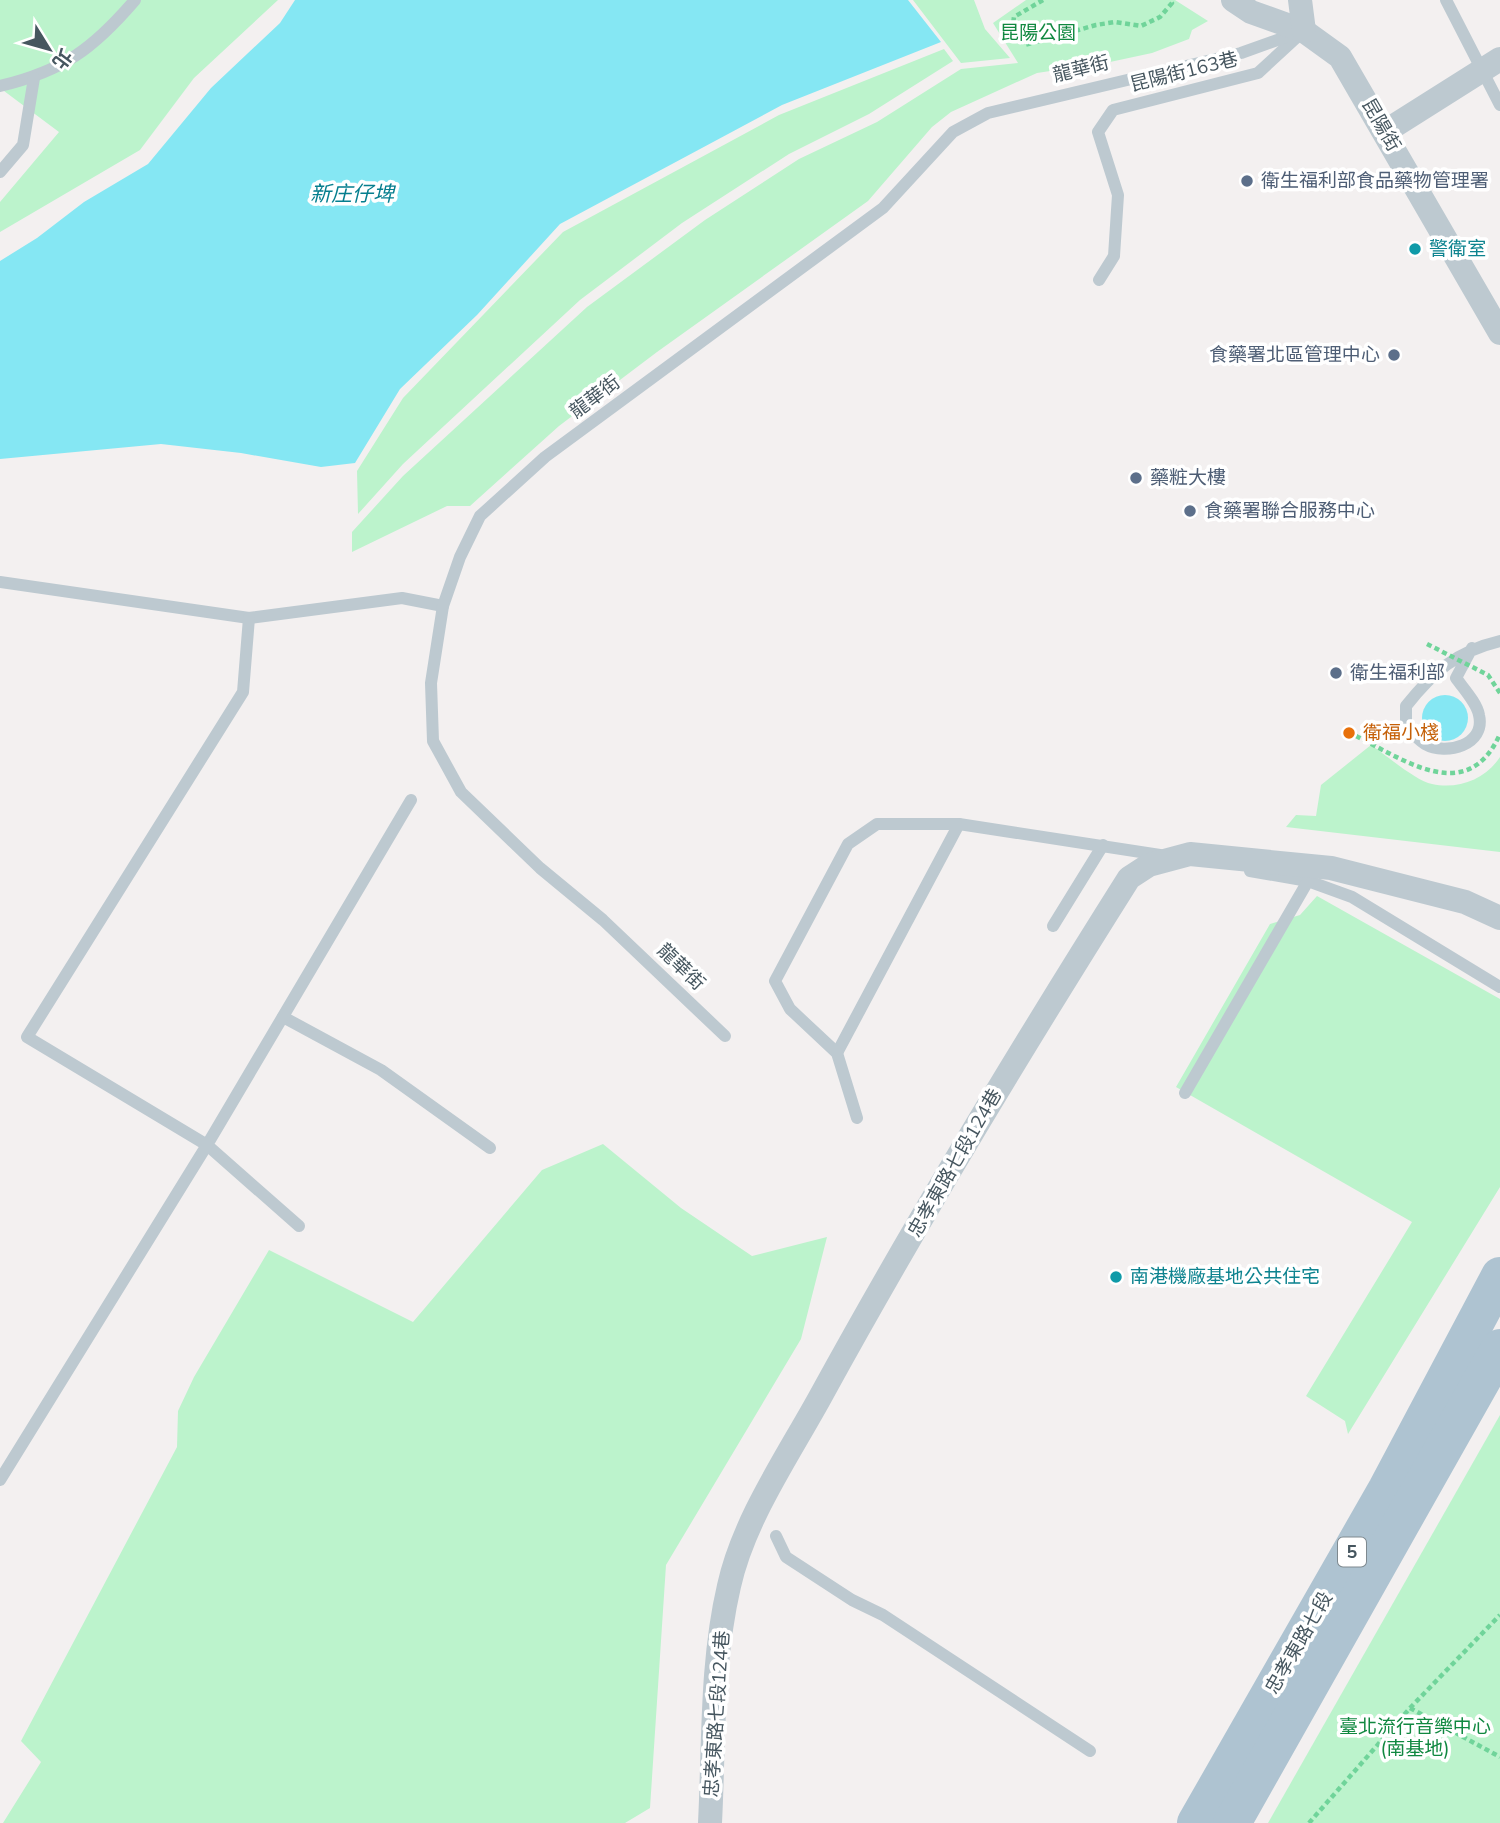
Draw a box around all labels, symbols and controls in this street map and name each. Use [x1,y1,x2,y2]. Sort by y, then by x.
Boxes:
north arrow [14,14,84,84]
park label: 昆陽公園 [1000,20,1076,46]
text: 北 [46,43,78,74]
street label: 昆陽街163巷 [1127,46,1241,98]
street label: 龍華街 [1050,49,1112,89]
street label: 昆陽街 [1355,94,1407,156]
place label: 衛生福利部食品藥物管理署 [1261,168,1489,194]
marker: 衛生福利部食品藥物管理署 [1239,173,1255,189]
water label: 新庄仔埤 [310,180,397,208]
place label: 警衛室 [1429,236,1486,262]
marker: 警衛室 [1407,241,1423,257]
place label: 食藥署北區管理中心 [1209,342,1380,368]
marker: 食藥署北區管理中心 [1386,347,1402,363]
street label: 龍華街 [564,369,626,425]
place label: 藥粧大樓 [1150,465,1226,491]
marker: 藥粧大樓 [1128,470,1144,486]
place label: 食藥署聯合服務中心 [1204,498,1375,524]
marker: 食藥署聯合服務中心 [1182,503,1198,519]
place label: 衛生福利部 [1350,660,1445,686]
marker: 衛生福利部 [1328,665,1344,681]
place label: 衛福小棧 [1363,720,1439,746]
marker: 衛福小棧 [1341,725,1357,741]
street label: 龍華街 [651,938,711,996]
street label: 忠孝東路七段124巷 [902,1084,1008,1242]
place label: 南港機廠基地公共住宅 [1130,1264,1320,1290]
marker: 南港機廠基地公共住宅 [1108,1269,1124,1285]
road number: 5 [1338,1538,1366,1567]
street label: 忠孝東路七段 [1259,1587,1339,1699]
street label: 忠孝東路七段124巷 [698,1630,736,1798]
park label: 臺北流行音樂中心 (南基地) [1339,1714,1491,1762]

